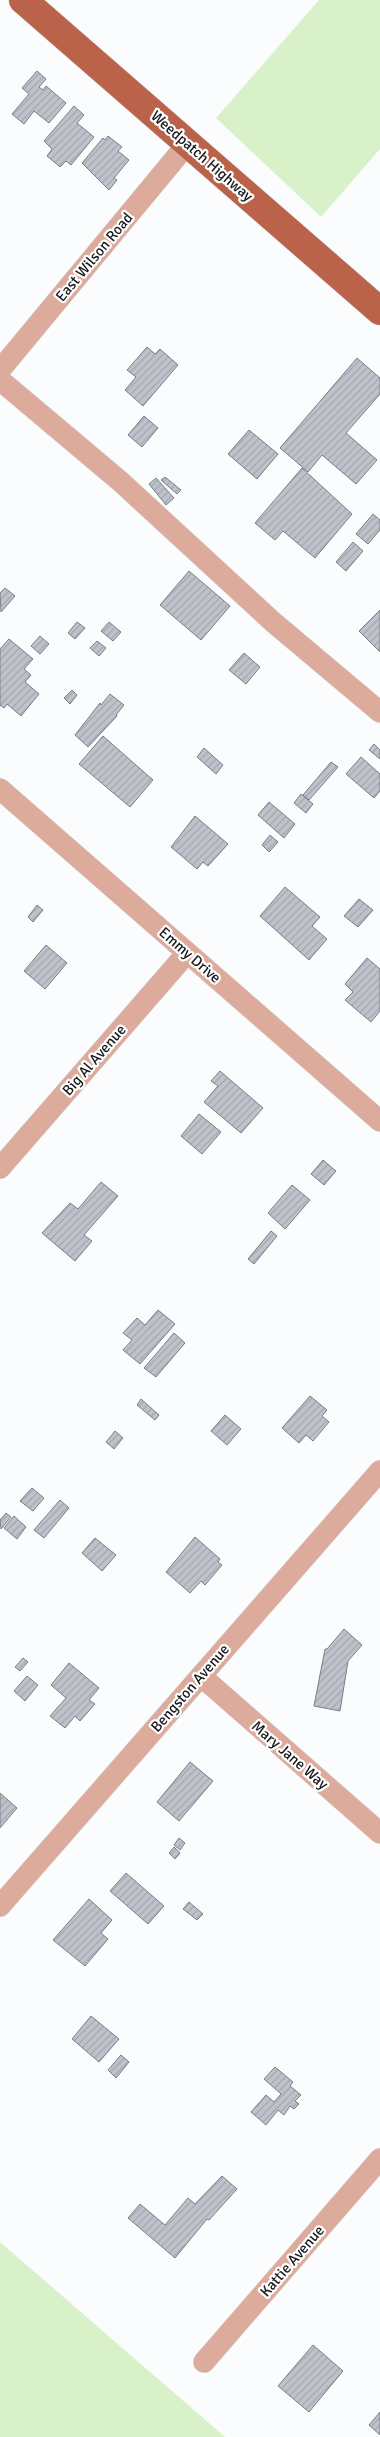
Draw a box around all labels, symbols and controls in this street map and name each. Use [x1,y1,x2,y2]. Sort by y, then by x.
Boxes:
street label: Weedpatch Highway [147,107,257,205]
street label: East Wilson Road [52,209,136,305]
street label: Emmy Drive [155,923,225,987]
street label: Big Al Avenue [58,1021,130,1099]
street label: Bengston Avenue [147,1640,233,1736]
street label: Mary Jane Way [248,1717,332,1793]
street label: Kattie Avenue [256,2222,328,2300]

